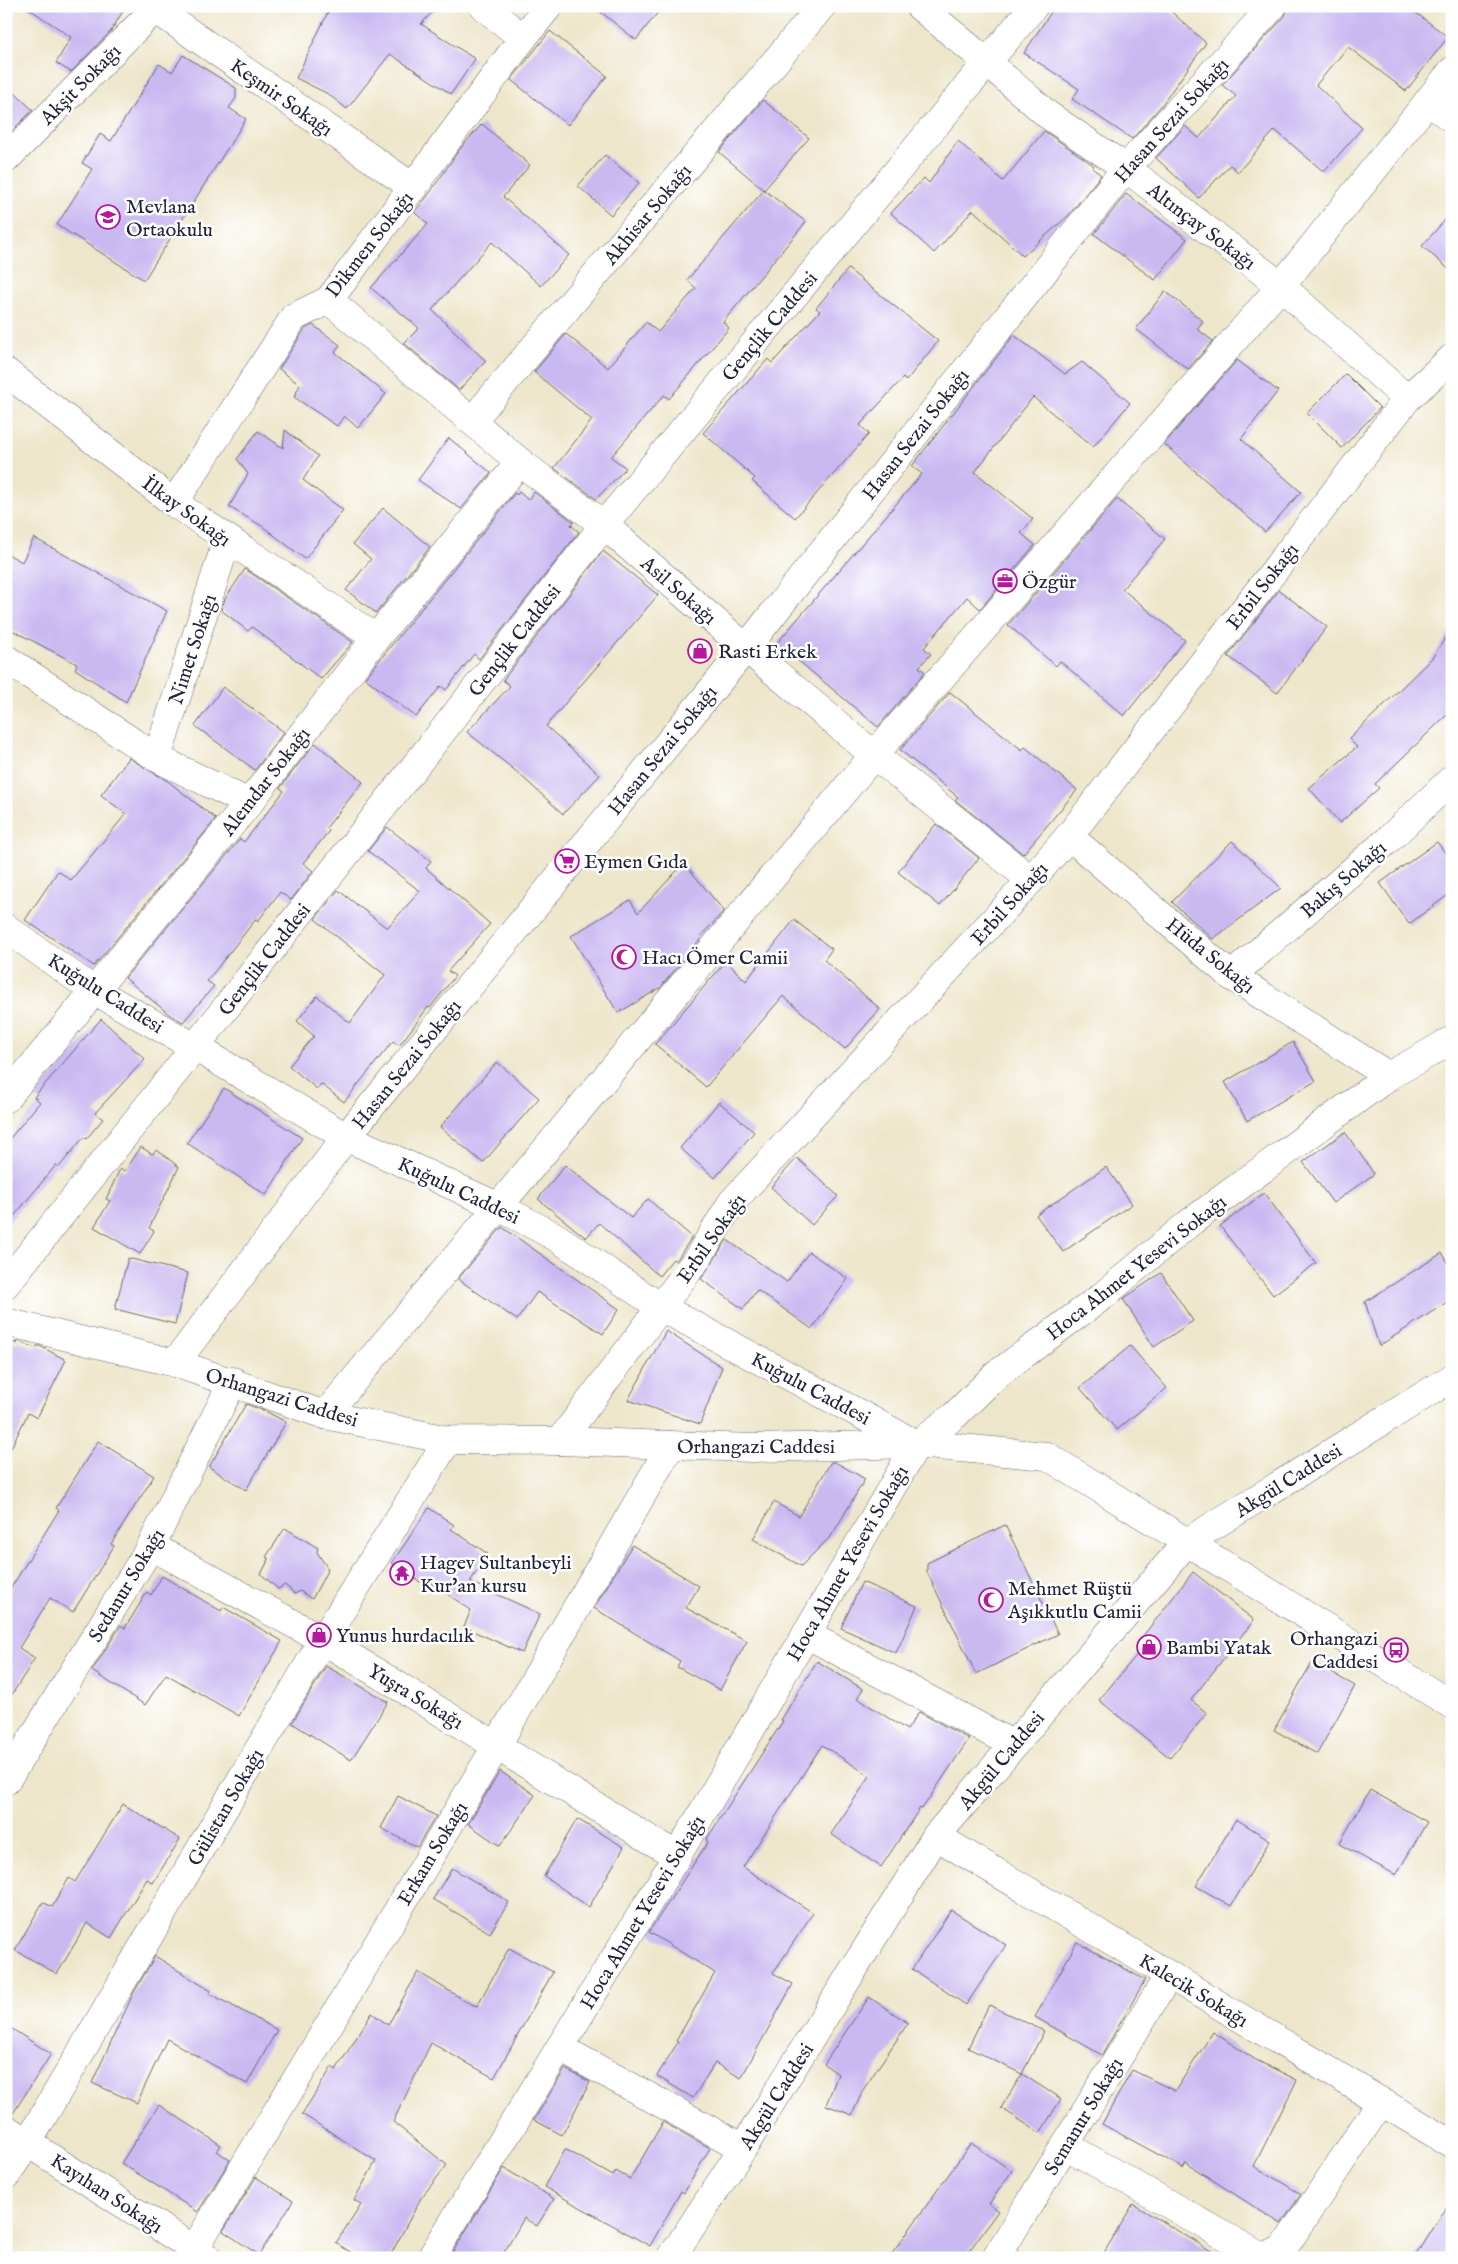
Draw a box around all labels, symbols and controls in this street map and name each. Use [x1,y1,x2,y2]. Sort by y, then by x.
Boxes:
street label: Akşit Sokağı [35,39,127,131]
street label: Hasan Sezai Sokağı [1109,53,1235,189]
street label: Keşmir Sokağı [225,54,337,143]
street label: Akhisar Sokağı [598,159,698,271]
street label: Altınçay Sokağı [1141,178,1260,276]
street label: Dikmen Sokağı [321,187,419,303]
place label: Mevlana Ortaokulu [126,195,213,243]
school or university icon: Mevlana Ortaokulu [95,204,121,230]
street label: Gençlik Caddesi [717,267,823,387]
street label: Hasan Sezai Sokağı [857,364,975,506]
street label: İlkay Sokağı [137,472,236,553]
street label: Erbil Sokağı [1221,538,1305,635]
street label: Asil Sokağı [634,551,721,631]
office icon: Özgür [992,568,1018,594]
place label: Özgür [1022,570,1077,595]
street label: Gençlik Caddesi [463,580,567,702]
street label: Nimet Sokağı [164,591,223,708]
shop icon: Rasti Erkek [687,638,713,664]
place label: Rasti Erkek [718,640,817,665]
street label: Hasan Sezai Sokağı [603,681,723,821]
street label: Alemdar Sokağı [215,723,316,842]
street label: Bakış Sokağı [1296,836,1392,924]
supermarket icon: Eymen Gıda [554,848,580,874]
place label: Eymen Gıda [584,850,688,875]
street label: Erbil Sokağı [966,857,1054,951]
street label: Gençlik Caddesi [213,899,317,1021]
street label: Hüda Sokağı [1160,913,1260,1000]
mosque icon: Hacı Ömer Camii [611,944,637,970]
place label: Hacı Ömer Camii [642,946,788,971]
street label: Kuğulu Caddesi [43,949,168,1040]
street label: Hasan Sezai Sokağı [347,995,467,1135]
street label: Kuğulu Caddesi [393,1152,523,1231]
street label: Erbil Sokağı [672,1189,752,1288]
street label: Hoca Ahmet Yesevi Sokağı [1042,1190,1232,1346]
street label: Kuğulu Caddesi [746,1347,874,1431]
street label: Orhangazi Caddesi [202,1363,361,1433]
street label: Orhangazi Caddesi [677,1435,835,1460]
street label: Akgül Caddesi [1230,1439,1347,1524]
street label: Hoca Ahmet Yesevi Sokağı [782,1461,915,1666]
street label: Sedanur Sokağı [84,1525,171,1647]
place label: Hagev Sultanbeyli Kur'an kursu [420,1551,572,1599]
temple icon: Hagev Sultanbeyli Kur'an kursu [389,1560,415,1586]
place label: Mehmet Rüştü Aşıkkutlu Camii [1007,1577,1142,1625]
mosque icon: Mehmet Rüştü Aşıkkutlu Camii [978,1587,1004,1613]
shop icon: Yunus hurdacılık [306,1622,332,1648]
place label: Yunus hurdacılık [336,1624,475,1649]
place label: Orhangazi Caddesi [1290,1627,1378,1675]
shop icon: Bambi Yatak [1136,1634,1162,1660]
place label: Bambi Yatak [1166,1636,1272,1661]
bus stop icon: Orhangazi Caddesi [1383,1637,1409,1663]
street label: Yuşra Sokağı [363,1659,468,1736]
street label: Akgül Caddesi [953,1707,1051,1816]
street label: Gülistan Sokağı [183,1745,270,1871]
street label: Erkam Sokağı [392,1797,474,1910]
street label: Hoca Ahmet Yesevi Sokağı [575,1811,711,2014]
street label: Kalecik Sokağı [1134,1949,1252,2034]
street label: Akgül Caddesi [734,2039,820,2156]
street label: Semanur Sokağı [1039,2053,1129,2180]
street label: Kayıhan Sokağı [45,2149,167,2240]

